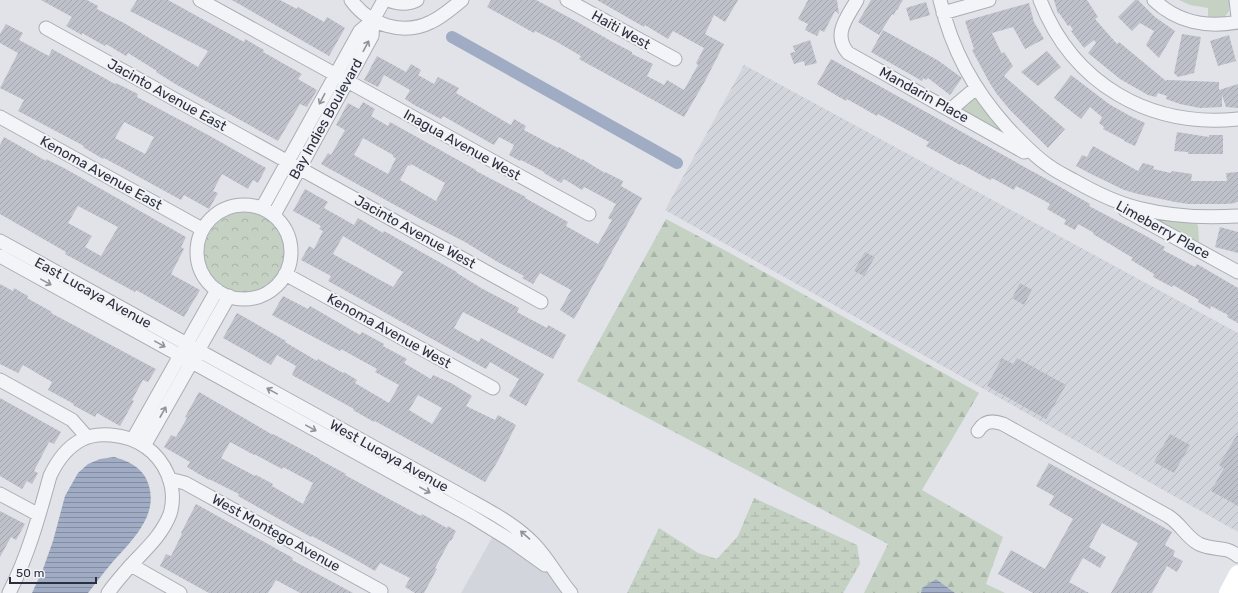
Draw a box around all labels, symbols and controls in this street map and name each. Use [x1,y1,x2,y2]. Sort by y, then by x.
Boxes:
street label: Haiti West [589,7,654,53]
one-way arrow [363,40,371,52]
street label: Jacinto Avenue East [104,55,230,135]
street label: Bay Indies Boulevard [286,56,366,182]
street label: Mandarin Place [876,63,972,127]
one-way arrow [318,93,325,105]
street label: Inagua Avenue West [400,106,524,184]
street label: Kenoma Avenue East [37,132,165,214]
street label: Jacinto Avenue West [351,192,479,273]
street label: Limeberry Place [1113,197,1213,263]
street label: East Lucaya Avenue [32,254,155,332]
one-way arrow [40,278,52,286]
street label: Kenoma Avenue West [324,290,454,372]
one-way arrow [154,341,166,349]
one-way arrow [266,387,278,394]
one-way arrow [160,406,168,418]
street label: West Lucaya Avenue [327,416,452,496]
one-way arrow [305,424,317,432]
one-way arrow [419,487,431,495]
street label: West Montego Avenue [209,491,343,575]
one-way arrow [520,531,530,540]
scale bar [10,559,96,585]
text: 50 m [16,566,44,580]

